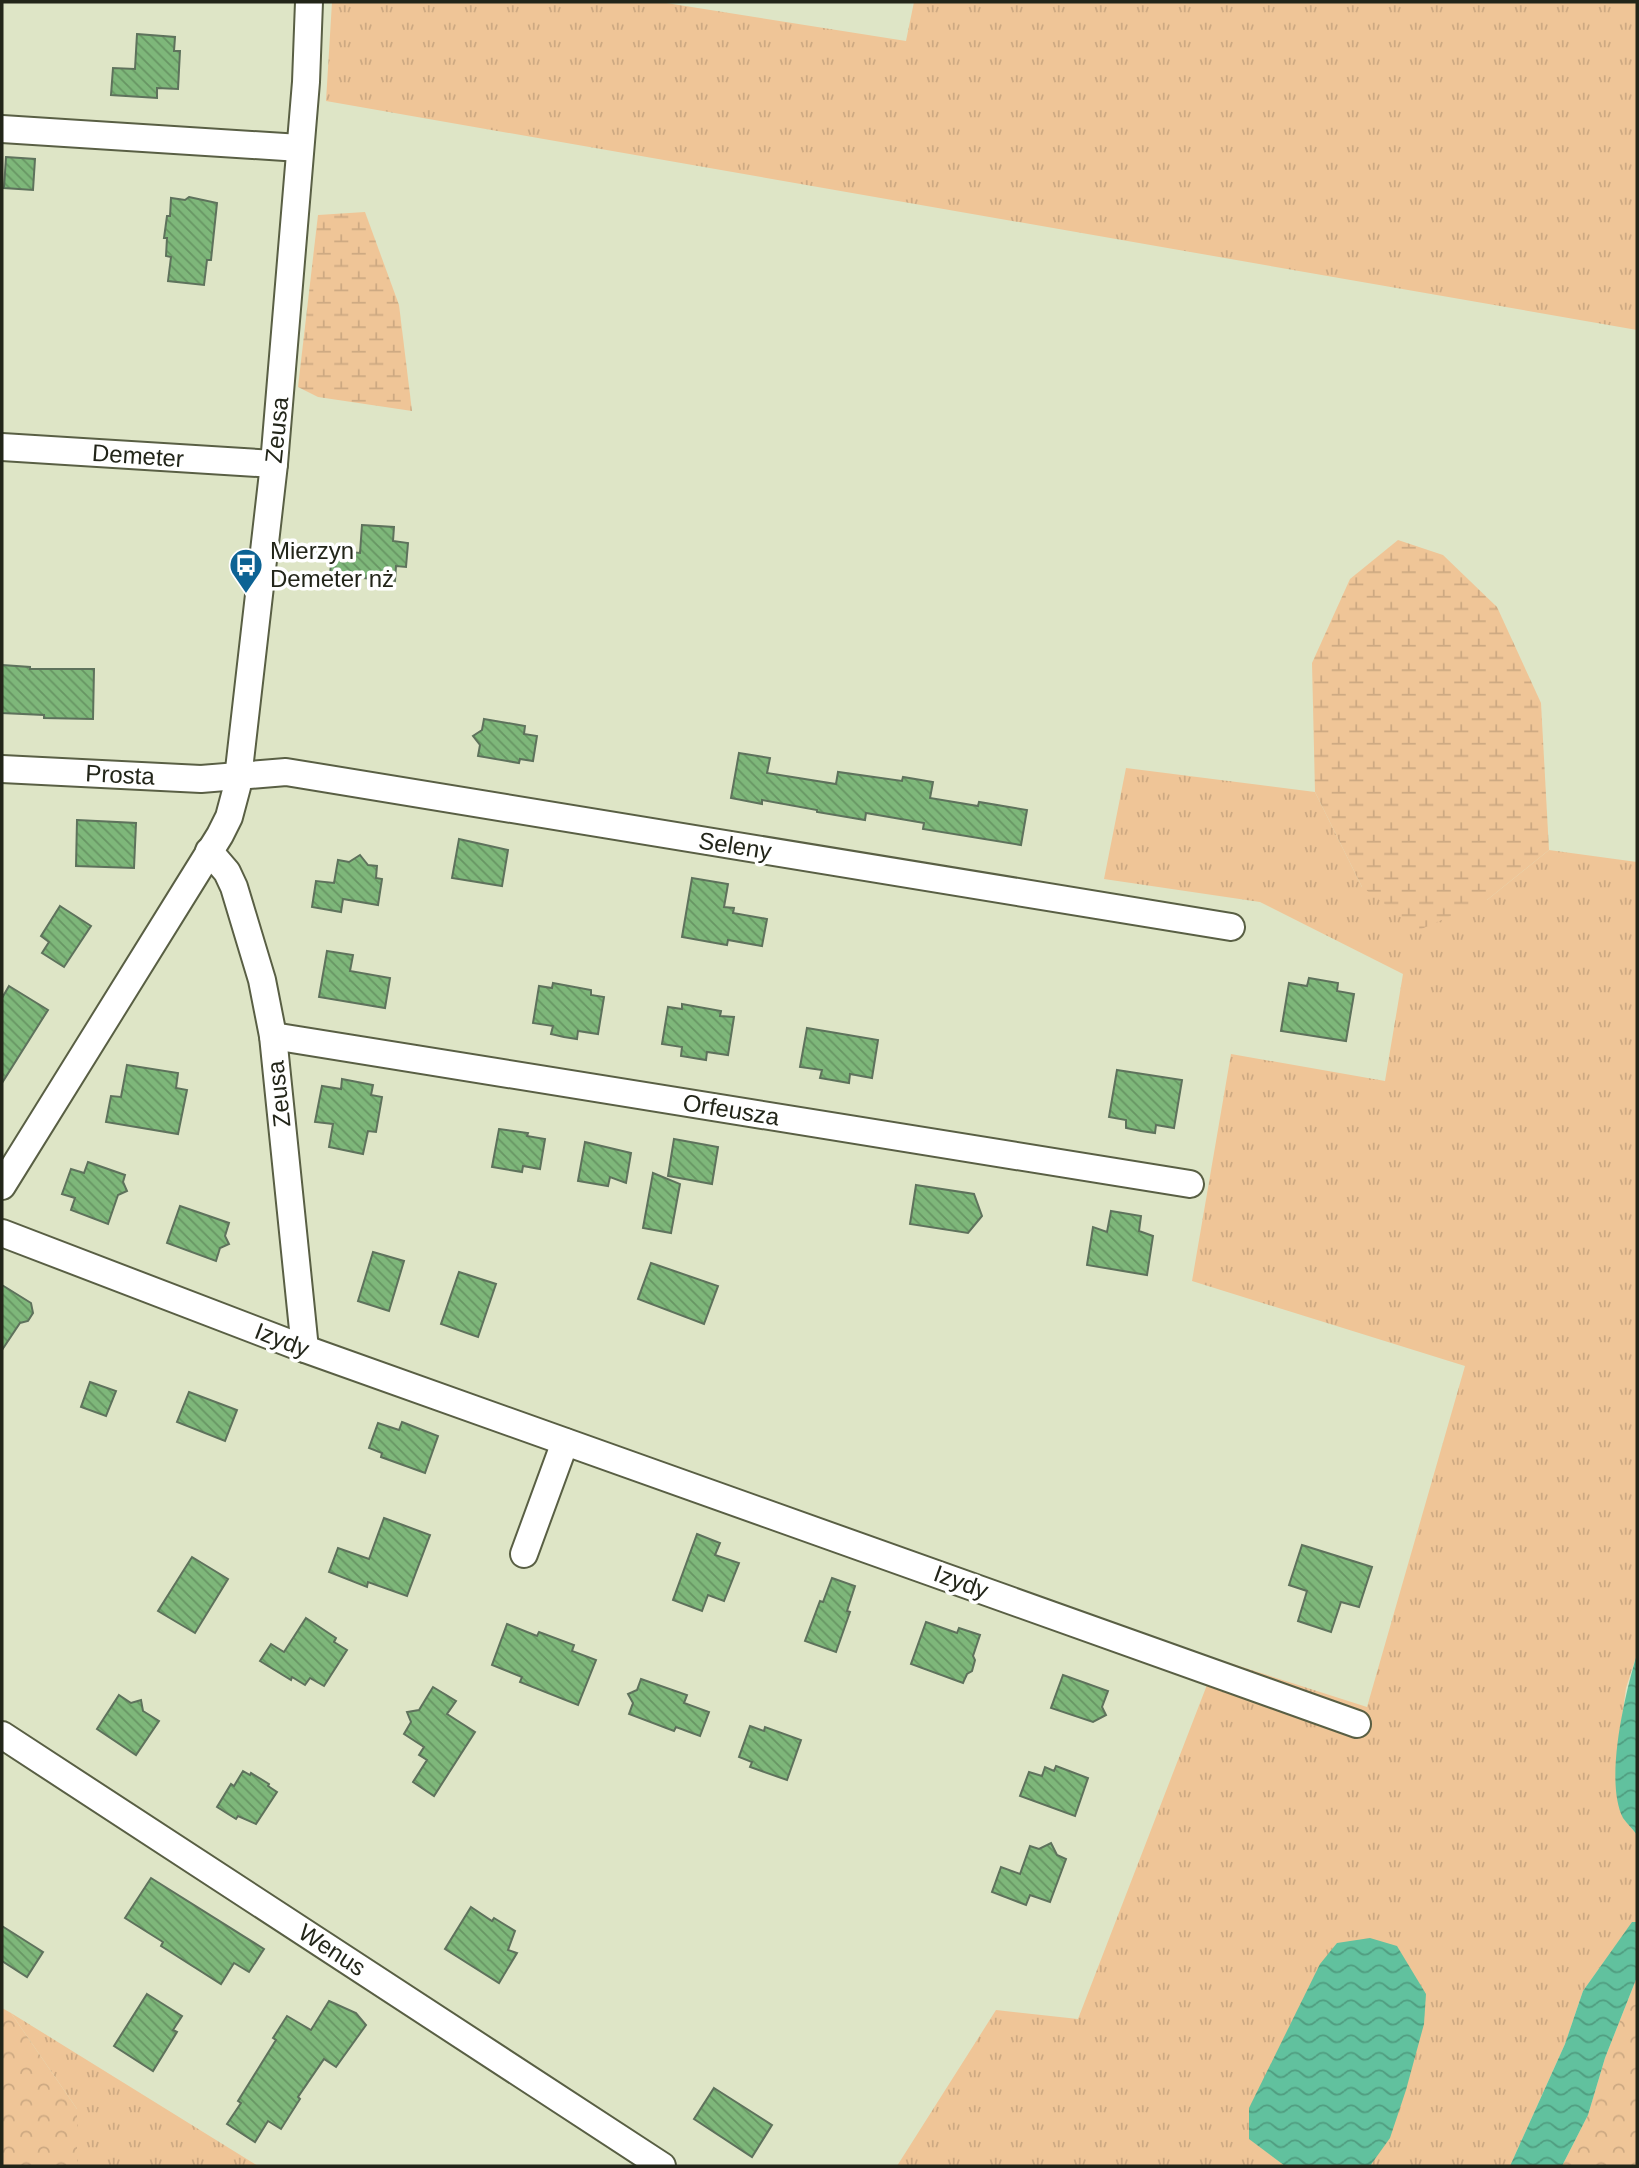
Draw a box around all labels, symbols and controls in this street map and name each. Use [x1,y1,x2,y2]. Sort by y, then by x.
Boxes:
street label: Zeusa [260,395,293,465]
street label: Demeter [91,439,185,472]
place label: Mierzyn Demeter nż [270,537,394,592]
bus stop icon: Mierzyn Demeter nż [227,546,265,595]
street label: Prosta [85,759,156,790]
street label: Seleny [697,826,773,865]
street label: Zeusa [262,1059,295,1129]
street label: Orfeusza [681,1089,782,1131]
street label: Izydy [251,1317,313,1362]
street label: Izydy [930,1559,992,1604]
street label: Wenus [294,1918,371,1981]

